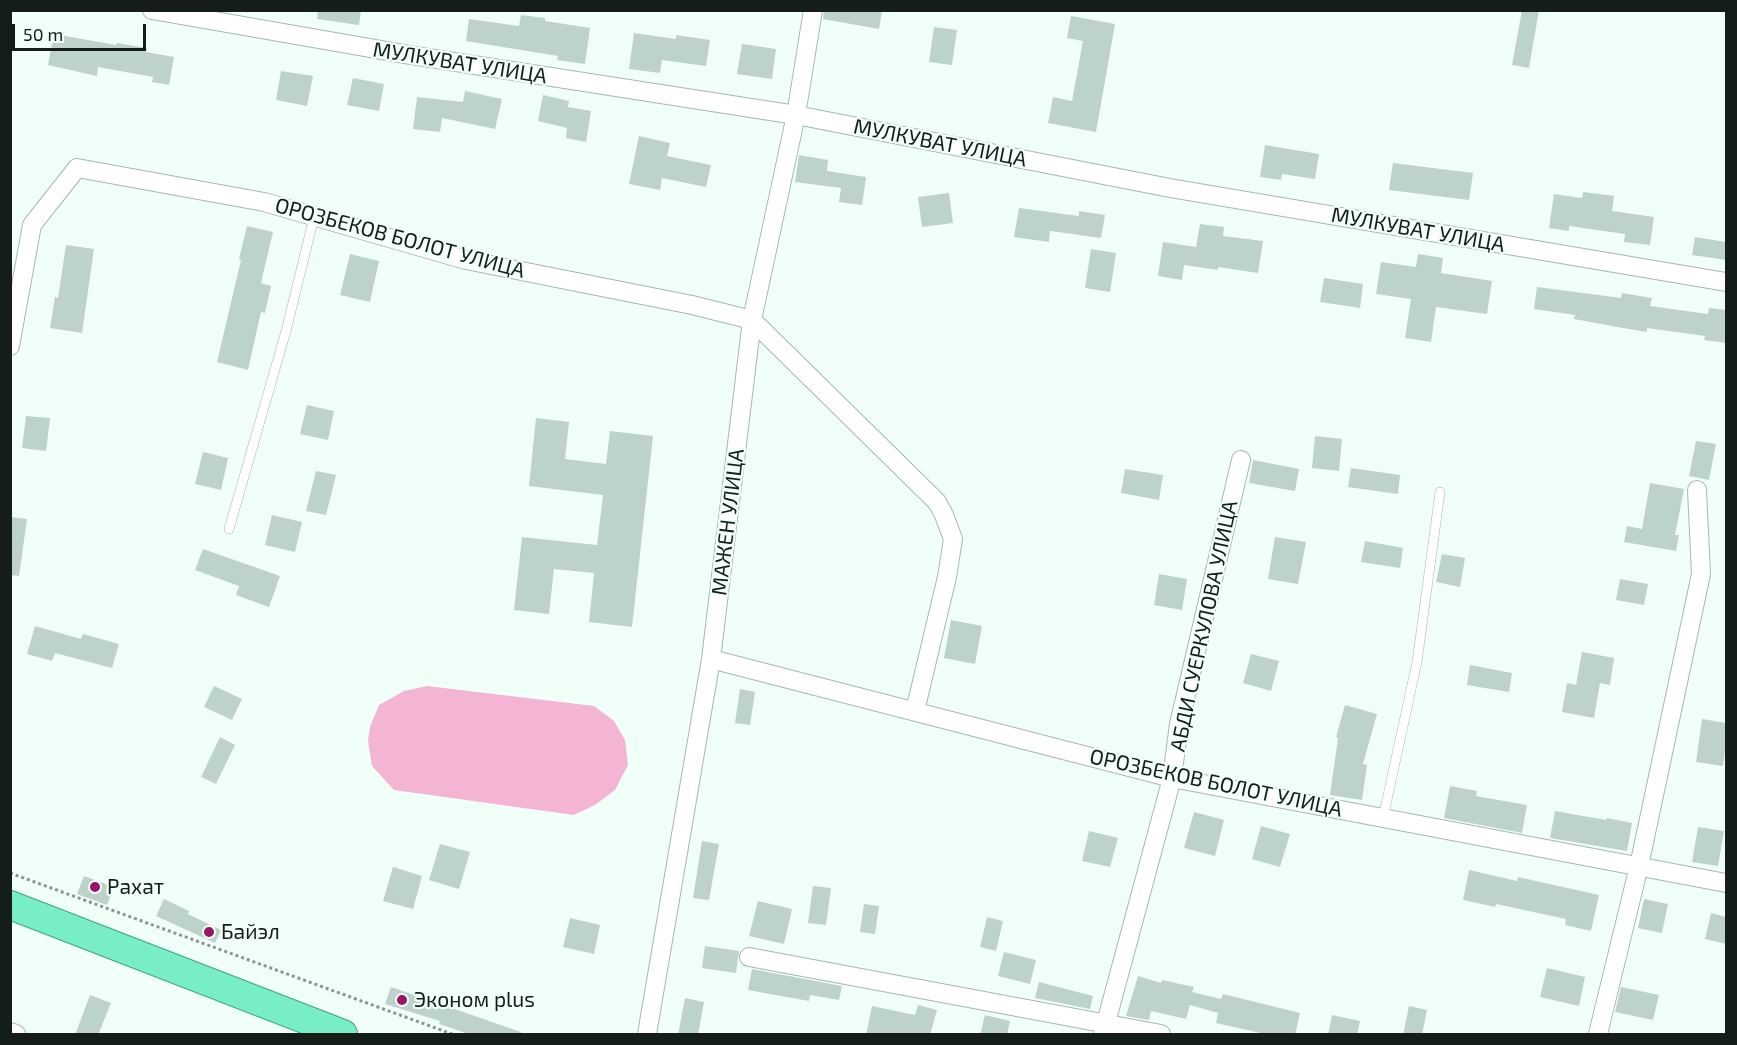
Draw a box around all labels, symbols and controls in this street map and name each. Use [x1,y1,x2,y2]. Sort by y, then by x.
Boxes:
scale bar [15,12,148,50]
text: 50 m [23,23,63,45]
street label: МУЛКУВАТ УЛИЦА [371,37,549,89]
street label: МУЛКУВАТ УЛИЦА [851,114,1029,172]
street label: ОРОЗБЕКОВ БОЛОТ УЛИЦА [272,192,528,284]
street label: МУЛКУВАТ УЛИЦА [1329,202,1507,258]
street label: МАЖЕН УЛИЦА [706,447,750,597]
street label: АБДИ СУЕРКУЛОВА УЛИЦА [1165,498,1243,754]
street label: ОРОЗБЕКОВ БОЛОТ УЛИЦА [1087,744,1345,822]
place label: Рахат [107,874,164,900]
marker: Рахат [88,880,102,894]
place label: Байэл [221,919,280,945]
marker: Байэл [202,925,216,939]
place label: Эконом plus [414,987,535,1013]
marker: Эконом plus [395,993,409,1007]

